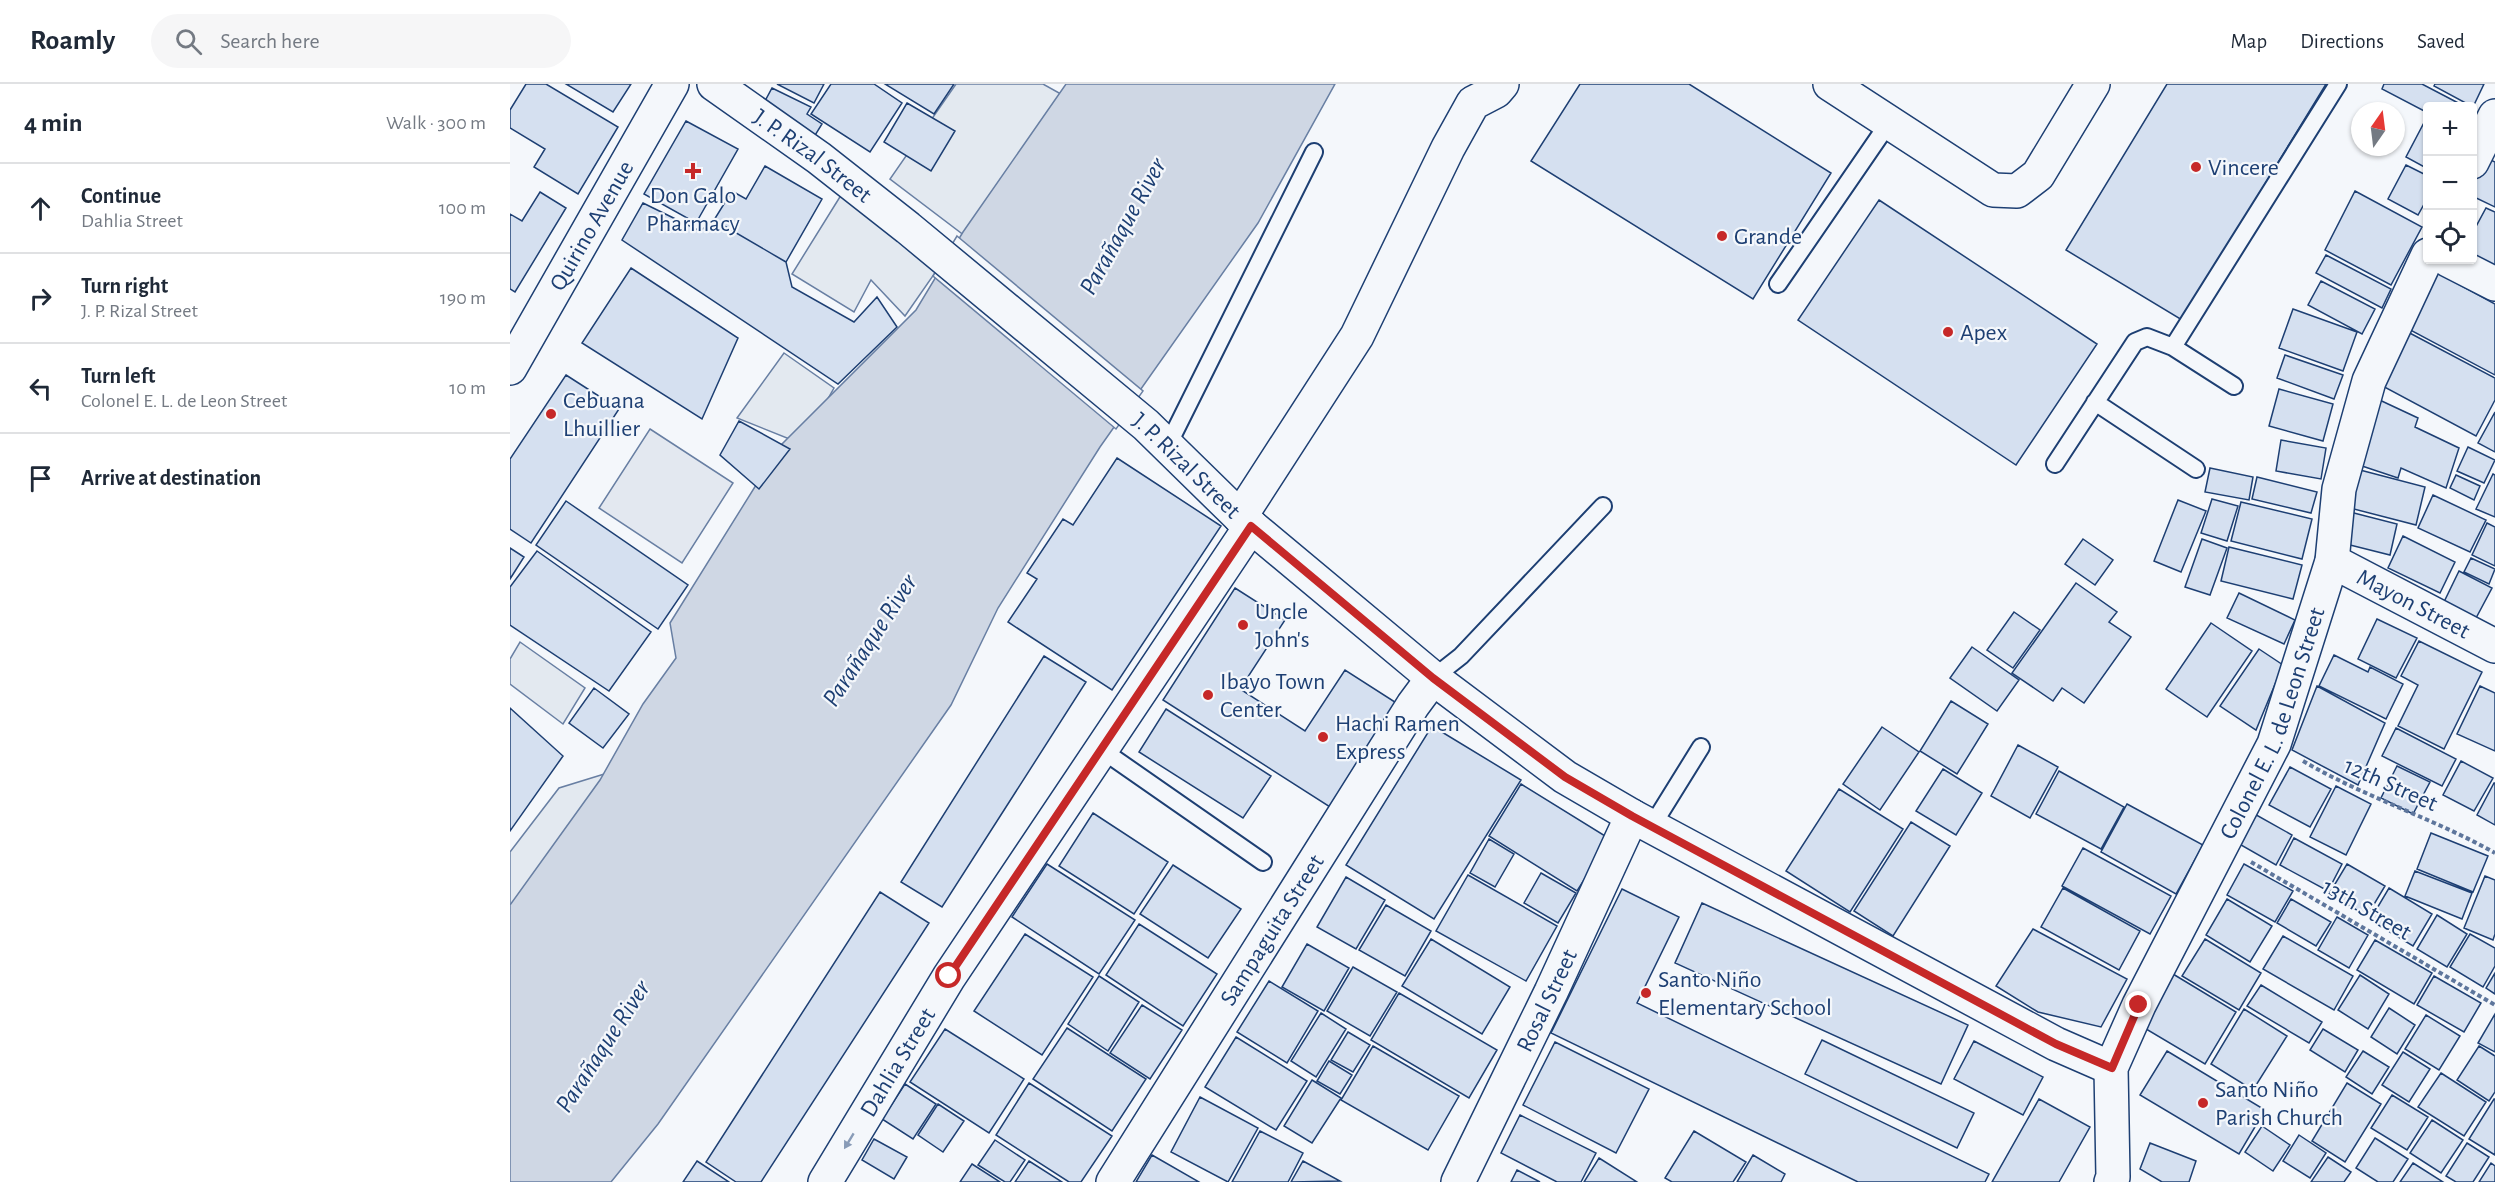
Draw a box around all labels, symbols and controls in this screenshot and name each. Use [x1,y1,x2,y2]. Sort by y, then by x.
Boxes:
search box [151,14,571,68]
icon: search [172,25,205,58]
text: Roamly [30,27,115,55]
text: Search here [220,30,320,52]
text: Map [2231,31,2267,52]
text: Directions [2300,31,2384,52]
text: Saved [2417,31,2465,52]
north arrow [2351,102,2405,156]
map controls [2423,102,2477,264]
button: + [2423,102,2477,156]
street label: J. P. Rizal Street [749,105,876,208]
text: 4 min [24,110,83,136]
text: Walk · 300 m [386,113,486,133]
water label: Parañaque River [1075,152,1172,299]
place label: Vincere [2208,156,2279,180]
button: − [2423,156,2477,210]
street label: Quirino Avenue [546,157,639,295]
marker: Vincere [2189,160,2203,174]
marker: Don Galo Pharmacy [686,164,700,178]
place label: Don Galo Pharmacy [646,184,740,236]
text: Continue [81,185,161,207]
icon: ahead [24,192,57,225]
text: 100 m [439,198,486,218]
button: locate [2423,210,2477,264]
text: Dahlia Street [81,211,183,231]
place label: Grande [1734,225,1802,249]
marker: Grande [1715,229,1729,243]
text: Turn right [81,275,168,297]
icon: right [24,282,57,315]
text: 190 m [440,288,486,308]
text: J. P. Rizal Street [81,301,198,321]
place label: Apex [1960,321,2008,345]
marker: Apex [1941,325,1955,339]
text: Turn left [81,365,155,387]
icon: left [24,372,57,405]
text: 10 m [449,378,486,398]
place label: Cebuana Lhuillier [563,389,645,441]
text: Colonel E. L. de Leon Street [81,391,287,411]
marker: Cebuana Lhuillier [544,407,558,421]
street label: J. P. Rizal Street [1128,408,1245,524]
icon: arrive [24,462,57,495]
text: Arrive at destination [81,467,261,489]
street label: Mayon Street [2353,565,2474,644]
water label: Parañaque River [818,568,923,711]
place label: Uncle John's [1255,600,1310,652]
street label: Colonel E. L. de Leon Street [2216,604,2330,843]
marker: Uncle John's [1236,618,1250,632]
place label: Ibayo Town Center [1220,670,1325,722]
marker: Ibayo Town Center [1201,688,1215,702]
place label: Hachi Ramen Express [1335,712,1460,764]
marker: Hachi Ramen Express [1316,730,1330,744]
street label: 12th Street [2340,754,2441,816]
street label: Sampaguita Street [1216,850,1329,1010]
street label: 13th Street [2318,875,2416,945]
street label: Rosal Street [1513,945,1582,1056]
route start [935,962,961,988]
place label: Santo Niño Elementary School [1658,968,1832,1020]
water label: Parañaque River [551,974,656,1117]
marker: Santo Niño Elementary School [1639,986,1653,1000]
route end [2125,991,2151,1017]
street label: Dahlia Street [856,1004,940,1121]
place label: Santo Niño Parish Church [2215,1078,2343,1130]
marker: Santo Niño Parish Church [2196,1096,2210,1110]
one-way arrow [844,1133,855,1149]

